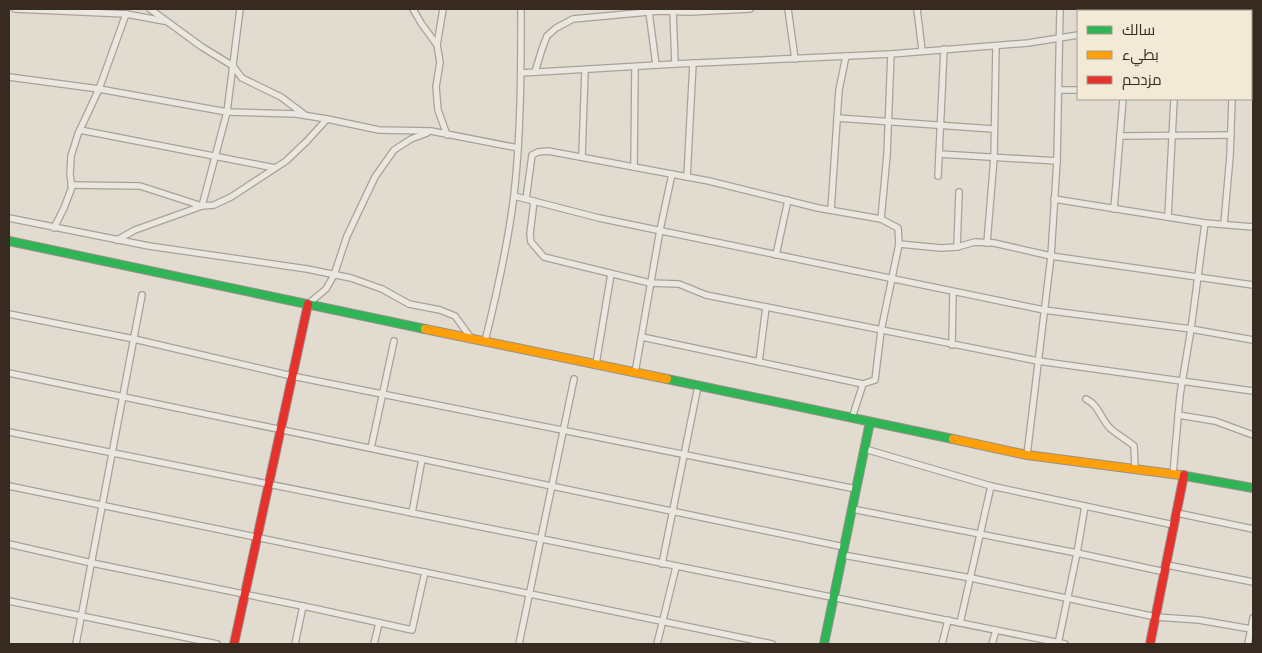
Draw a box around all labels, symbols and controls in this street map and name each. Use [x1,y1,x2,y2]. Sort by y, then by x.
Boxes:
legend [1077,10,1252,100]
text: سالك [1122,15,1155,44]
text: بطيء [1122,40,1159,69]
text: مزدحم [1122,65,1162,94]

